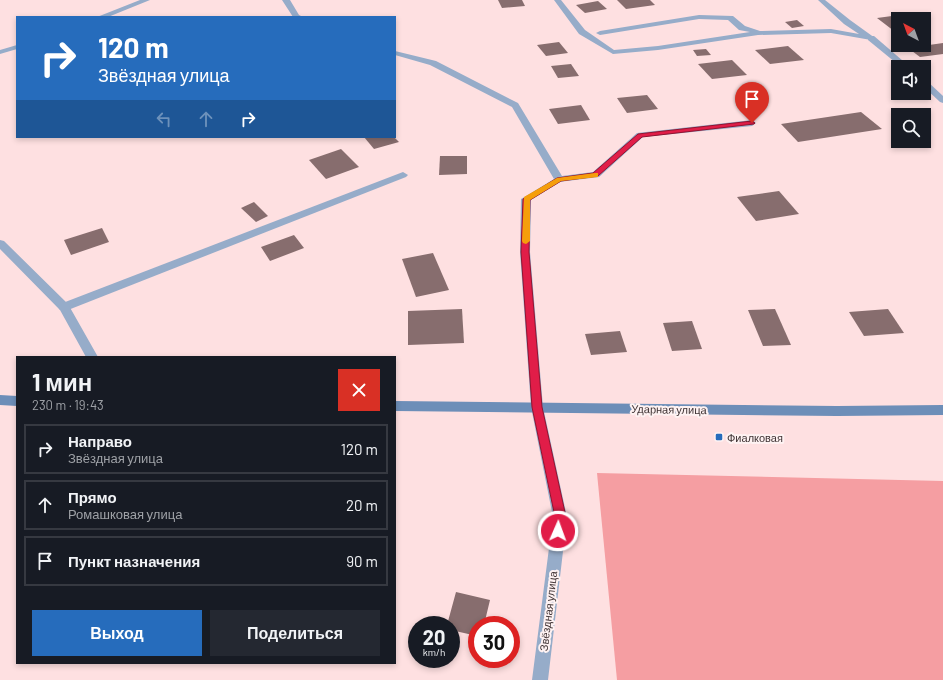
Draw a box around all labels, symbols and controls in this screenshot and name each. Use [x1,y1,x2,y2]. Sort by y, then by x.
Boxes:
north arrow [891,12,931,52]
map controls [891,12,931,148]
text: 120 m [98,30,169,64]
icon: right [32,32,84,84]
button: sound [891,60,931,100]
text: Звёздная улица [98,64,230,86]
pin [735,82,769,123]
icon: arrive [741,88,763,110]
icon: left [153,108,175,130]
icon: ahead [195,108,217,130]
icon: right [237,108,259,130]
button: search [891,108,931,148]
text: 1 мин [32,367,92,396]
button: close [338,369,380,411]
text: 230 m · 19:43 [32,397,104,413]
street label: Ударная улица [631,402,708,416]
place label: Фиалковая [727,431,783,444]
text: Направо [68,432,132,450]
marker: Фиалковая [714,432,724,442]
icon: right [34,438,56,460]
text: 120 m [341,440,378,458]
text: Звёздная улица [68,450,163,466]
text: Прямо [68,488,117,506]
icon: ahead [34,494,56,516]
text: 20 m [346,496,378,514]
text: Ромашковая улица [68,506,182,522]
position arrow [537,510,579,552]
icon: arrive [34,550,56,572]
text: Пункт назначения [68,552,200,570]
text: 90 m [346,552,378,570]
street label: Звёздная улица [537,569,559,652]
button: Выход [32,610,202,656]
button: Поделиться [210,610,380,656]
speed limit sign: 30 [468,616,520,668]
text: 20 [423,625,445,649]
text: km/h [423,646,445,658]

